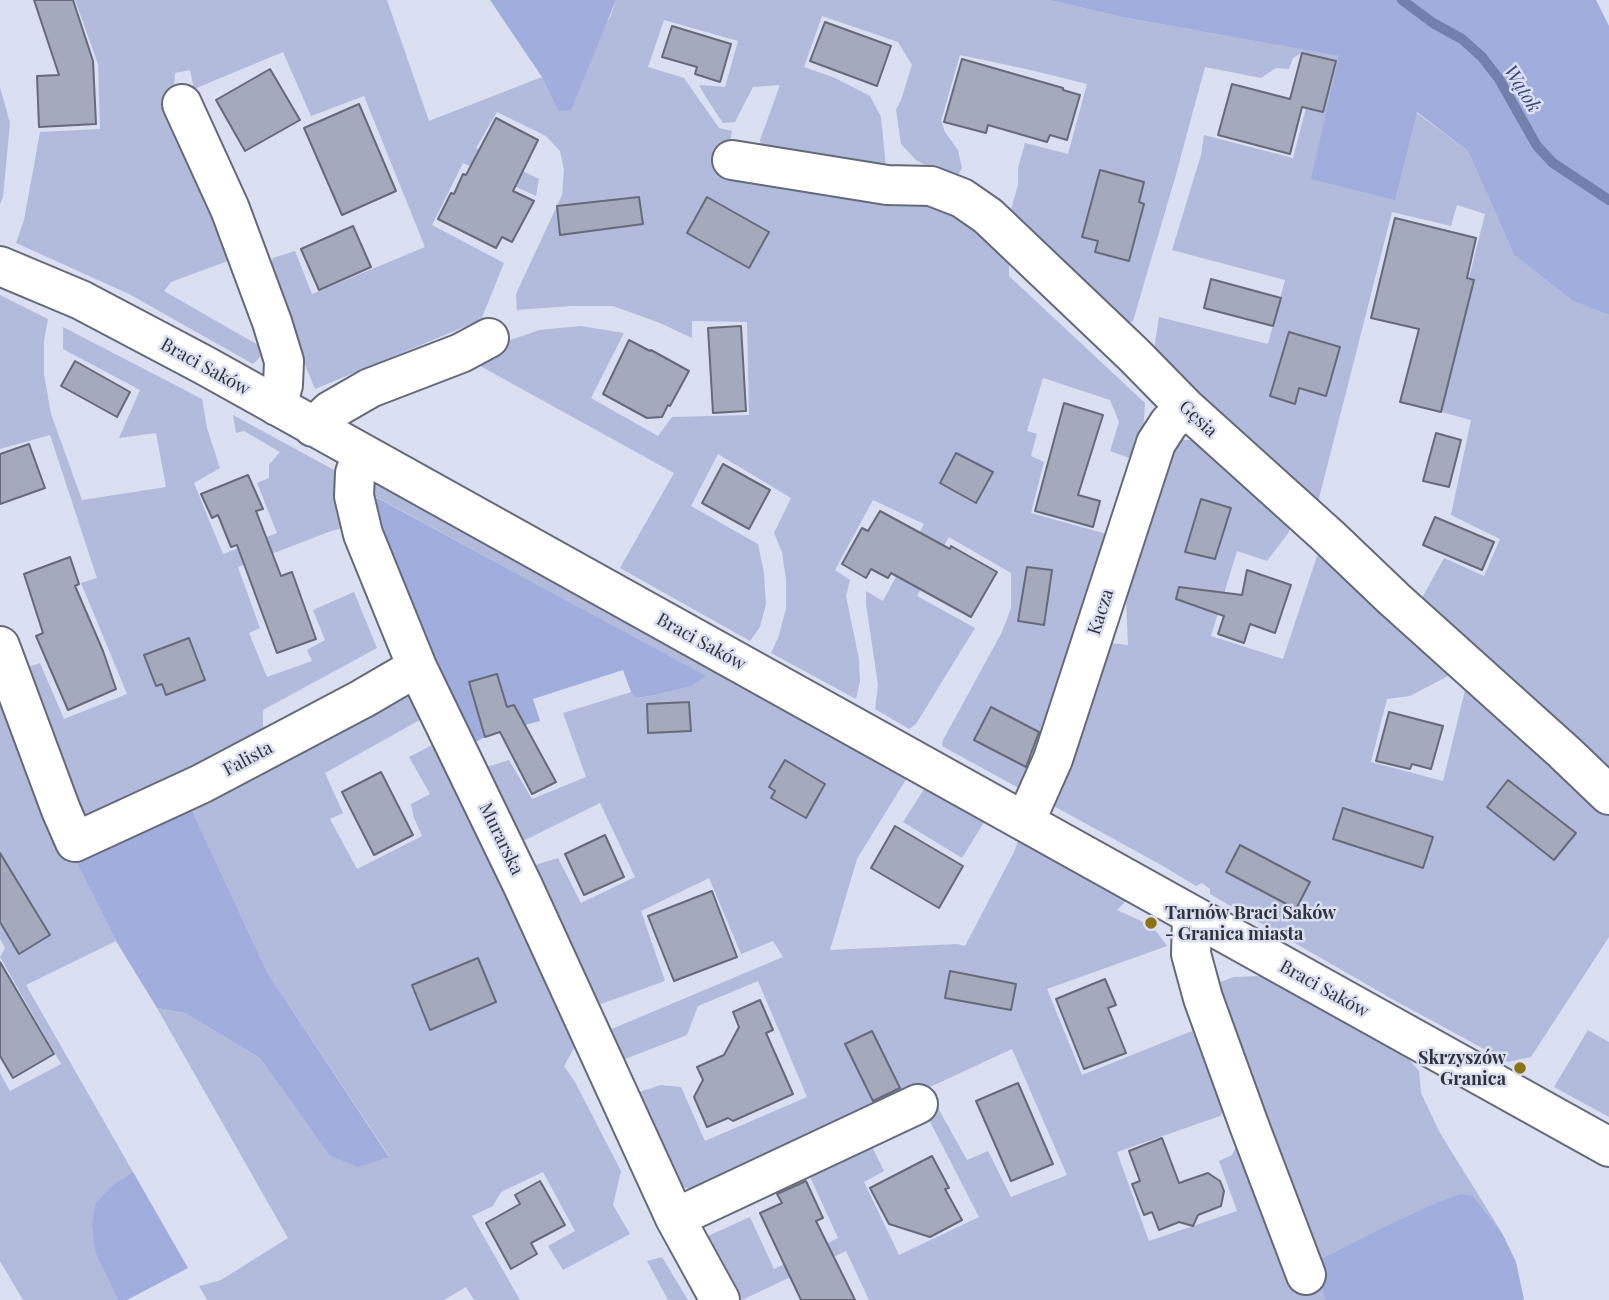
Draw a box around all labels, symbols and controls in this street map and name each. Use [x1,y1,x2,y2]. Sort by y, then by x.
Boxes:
water label: Wątok [1499,61,1545,117]
street label: Braci Saków [157,334,253,400]
street label: Gęsia [1175,396,1221,442]
street label: Kacza [1083,586,1119,638]
street label: Braci Saków [653,609,749,675]
street label: Falista [220,737,276,781]
street label: Murarska [474,799,528,879]
place label: Tarnów Braci Saków - Granica miasta [1165,902,1336,944]
marker: Tarnów Braci Saków - Granica miasta [1143,915,1159,931]
street label: Braci Saków [1276,956,1372,1022]
place label: Skrzyszów Granica [1418,1047,1506,1090]
marker: Skrzyszów Granica [1512,1060,1528,1076]

